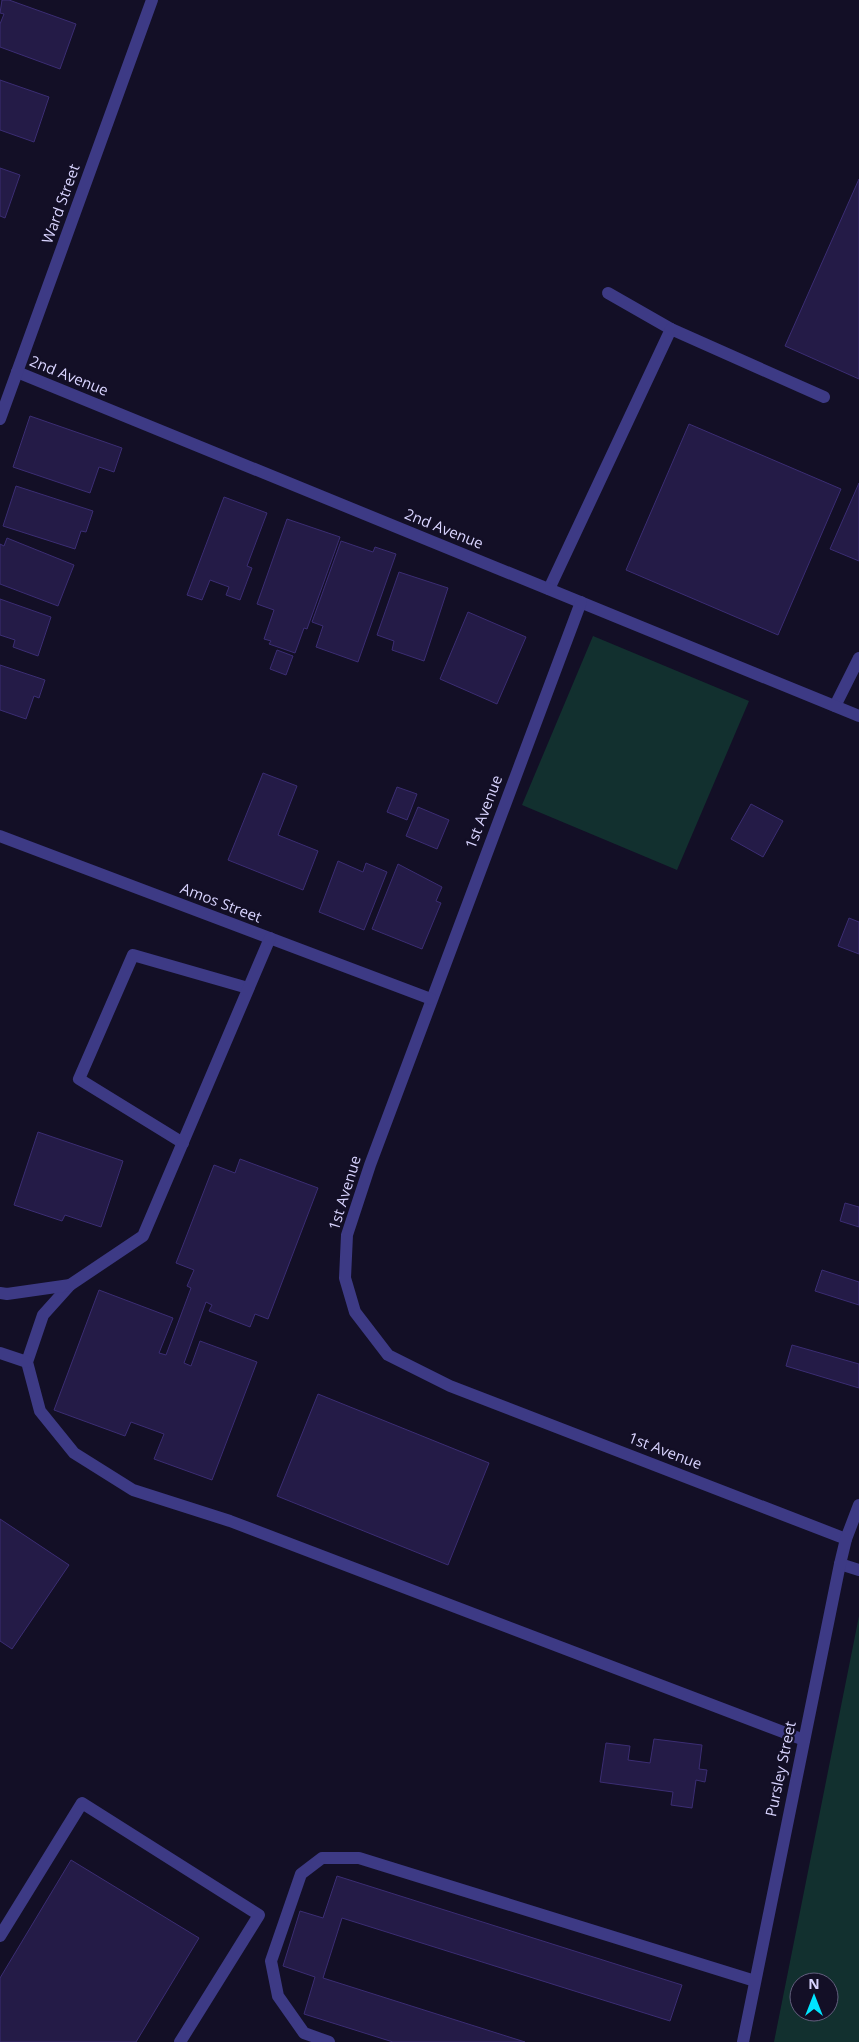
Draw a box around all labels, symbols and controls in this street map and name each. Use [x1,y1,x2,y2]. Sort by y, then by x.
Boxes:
street label: Ward Street [36,161,84,246]
street label: 2nd Avenue [27,350,112,400]
street label: 2nd Avenue [402,503,487,553]
street label: 1st Avenue [460,772,506,851]
street label: Amos Street [178,877,265,927]
street label: 1st Avenue [323,1153,365,1233]
street label: 1st Avenue [626,1427,705,1473]
street label: Pursley Street [760,1719,800,1818]
north arrow [789,1972,839,2022]
text: N [808,1974,820,1993]

